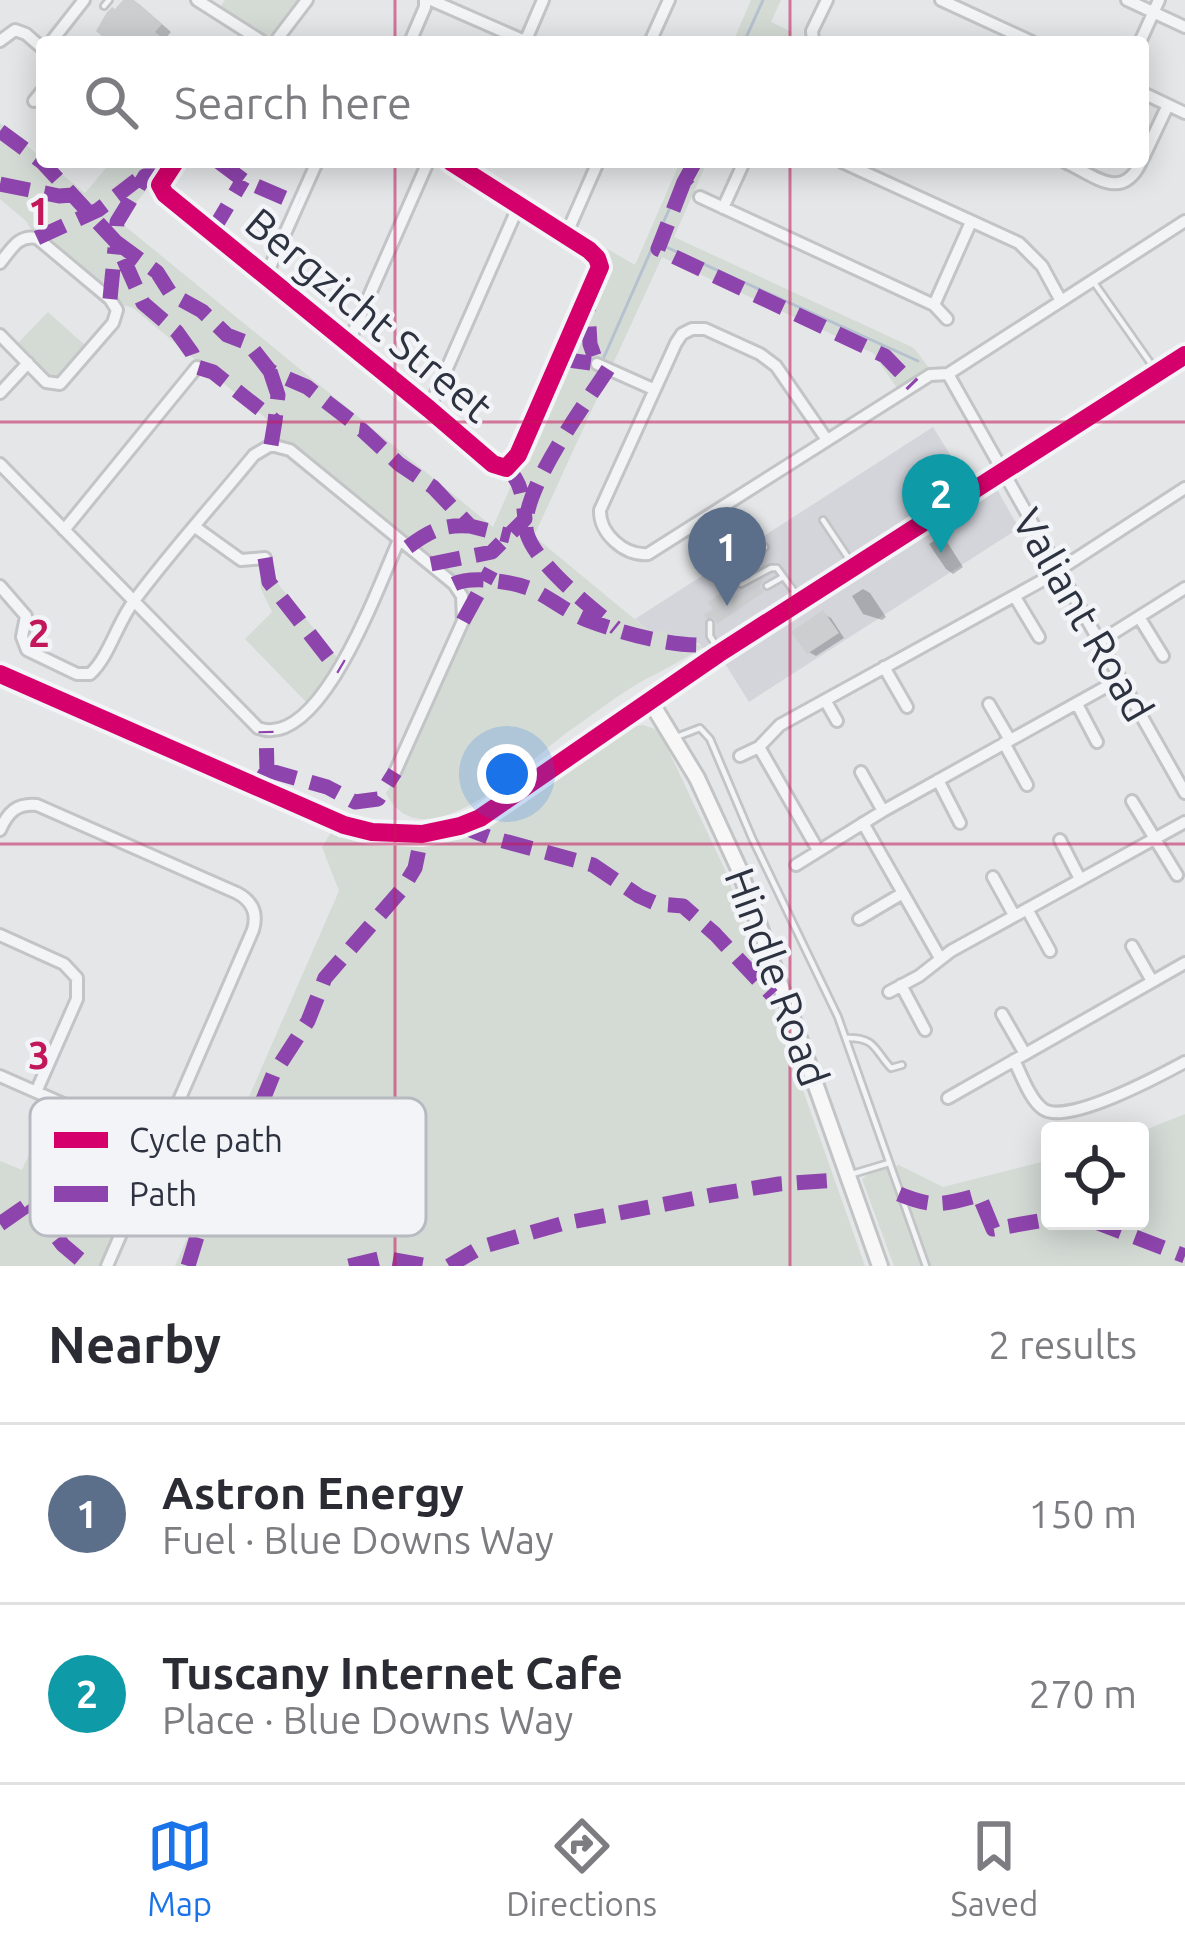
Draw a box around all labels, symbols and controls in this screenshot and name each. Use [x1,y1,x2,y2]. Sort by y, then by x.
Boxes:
search box [36,36,1149,168]
icon: search [78,69,144,135]
text: Search here [174,77,412,128]
text: 1 [28,189,50,232]
street label: Bergzicht Street [237,198,502,431]
pin: 2 [902,454,980,553]
street label: Valiant Road [1004,500,1163,729]
pin: 1 [688,507,766,606]
text: 2 [28,611,50,654]
your location [477,744,537,804]
street label: Hindle Road [716,861,839,1092]
text: 3 [28,1033,50,1076]
legend [30,1098,426,1236]
text: Cycle path [129,1121,283,1158]
map controls [1041,1122,1149,1230]
button: locate [1041,1122,1149,1230]
text: Path [129,1175,197,1212]
text: Nearby [48,1315,221,1373]
text: 2 results [988,1323,1137,1366]
text: Astron Energy [162,1467,464,1518]
text: 1 [76,1492,98,1535]
text: 150 m [1028,1492,1137,1535]
text: Fuel · Blue Downs Way [162,1518,554,1561]
text: Tuscany Internet Cafe [162,1647,623,1698]
text: 2 [76,1672,98,1715]
text: 270 m [1028,1672,1137,1715]
text: Place · Blue Downs Way [162,1698,573,1741]
tab: Map [147,1813,213,1922]
tab: Directions [506,1813,657,1922]
tab: Saved [950,1813,1038,1922]

